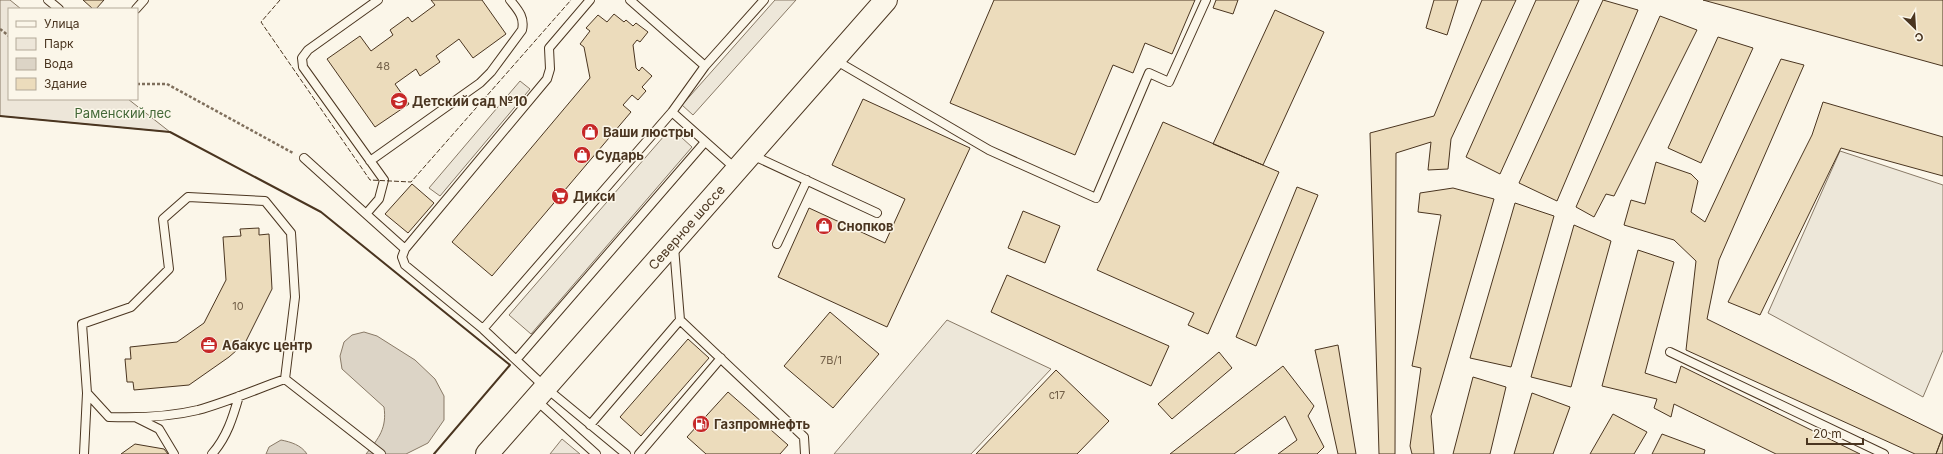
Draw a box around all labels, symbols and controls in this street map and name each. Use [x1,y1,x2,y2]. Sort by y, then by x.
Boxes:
legend [8,8,138,100]
north arrow [1895,8,1935,48]
text: Улица [44,16,79,31]
text: С [1913,29,1926,45]
text: Парк [44,36,74,51]
text: Вода [44,56,73,71]
house number: 48 [376,59,390,73]
text: Здание [44,76,87,91]
school or university icon: Детский сад №10 [389,91,409,111]
place label: Детский сад №10 [412,93,528,109]
park label: Раменский лес [75,105,171,121]
shop icon: Ваши люстры [580,122,600,142]
place label: Ваши люстры [603,124,694,140]
shop icon: Сударь [572,145,592,165]
place label: Сударь [595,147,644,163]
street label: Северное шоссе [645,181,728,273]
supermarket icon: Дикси [550,186,570,206]
place label: Дикси [573,188,615,204]
shop icon: Снопков [814,216,834,236]
place label: Снопков [837,218,894,234]
house number: 10 [232,299,244,313]
office icon: Абакус центр [199,335,219,355]
place label: Абакус центр [222,337,312,353]
house number: 7В/1 [820,353,842,367]
house number: с17 [1049,388,1065,402]
fuel station icon: Газпромнефть [691,414,711,434]
place label: Газпромнефть [714,416,810,432]
scale bar [1807,420,1863,446]
text: 20 m [1813,426,1842,441]

